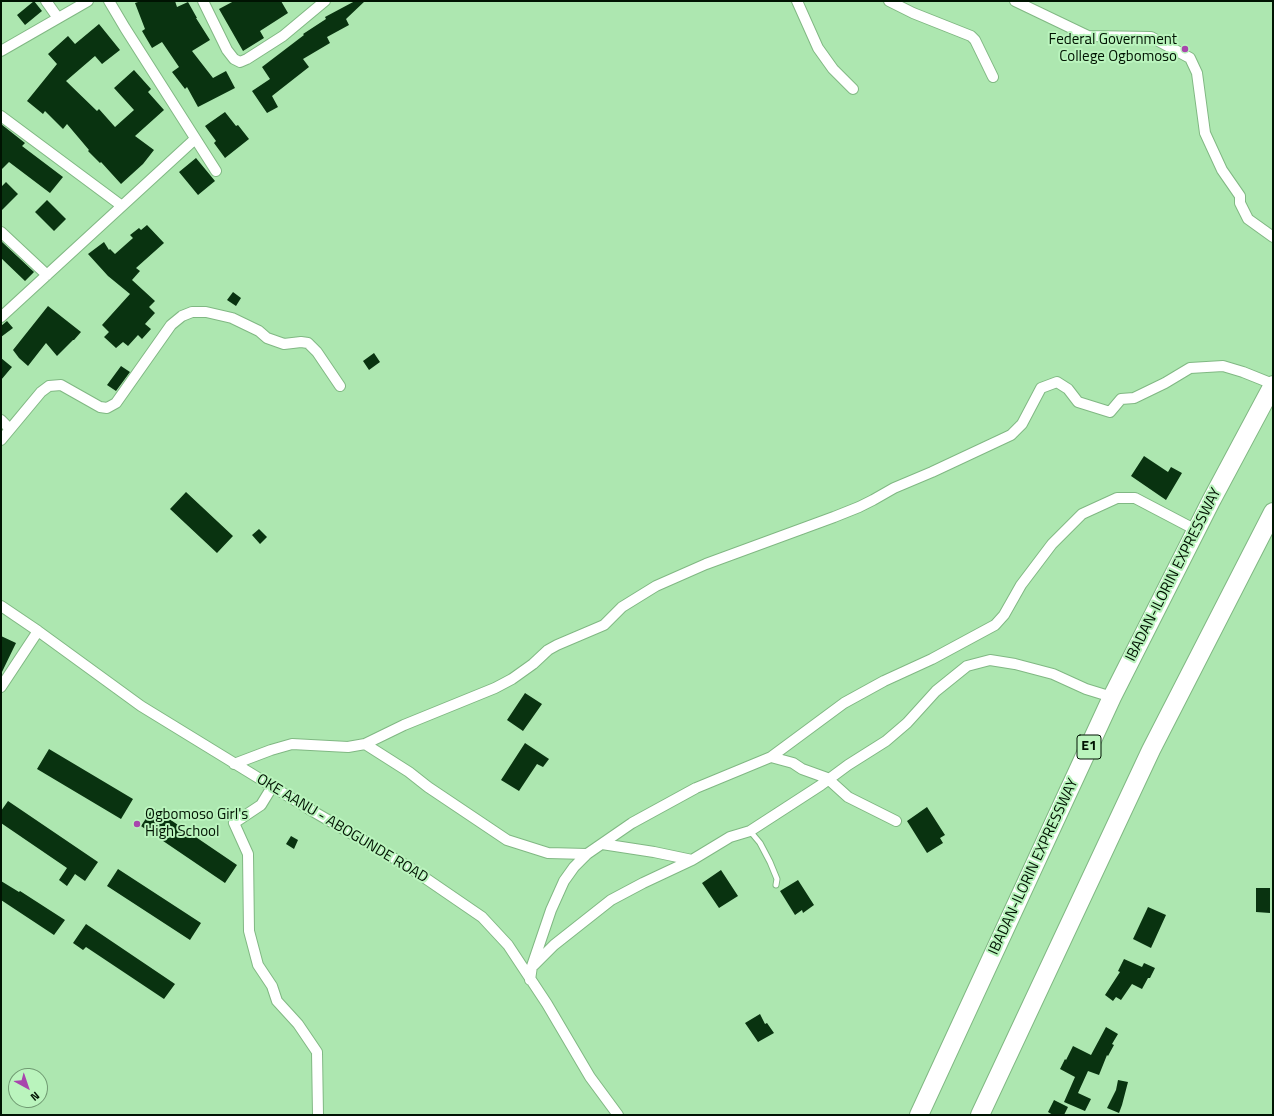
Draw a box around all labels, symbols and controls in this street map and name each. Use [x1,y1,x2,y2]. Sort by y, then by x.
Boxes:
place label: Federal Government College Ogbomoso [1049,31,1177,66]
marker: Federal Government College Ogbomoso [1180,44,1190,54]
street label: IBADAN-ILORIN EXPRESSWAY [1122,485,1226,665]
road number: E1 [1077,735,1101,759]
street label: OKE AANU - ABOGUNDE ROAD [253,771,431,887]
street label: IBADAN-ILORIN EXPRESSWAY [985,776,1083,958]
place label: Ogbomoso Girl's High School [145,806,248,841]
marker: Ogbomoso Girl's High School [132,819,142,829]
north arrow [8,1068,48,1108]
text: N [27,1088,43,1105]

